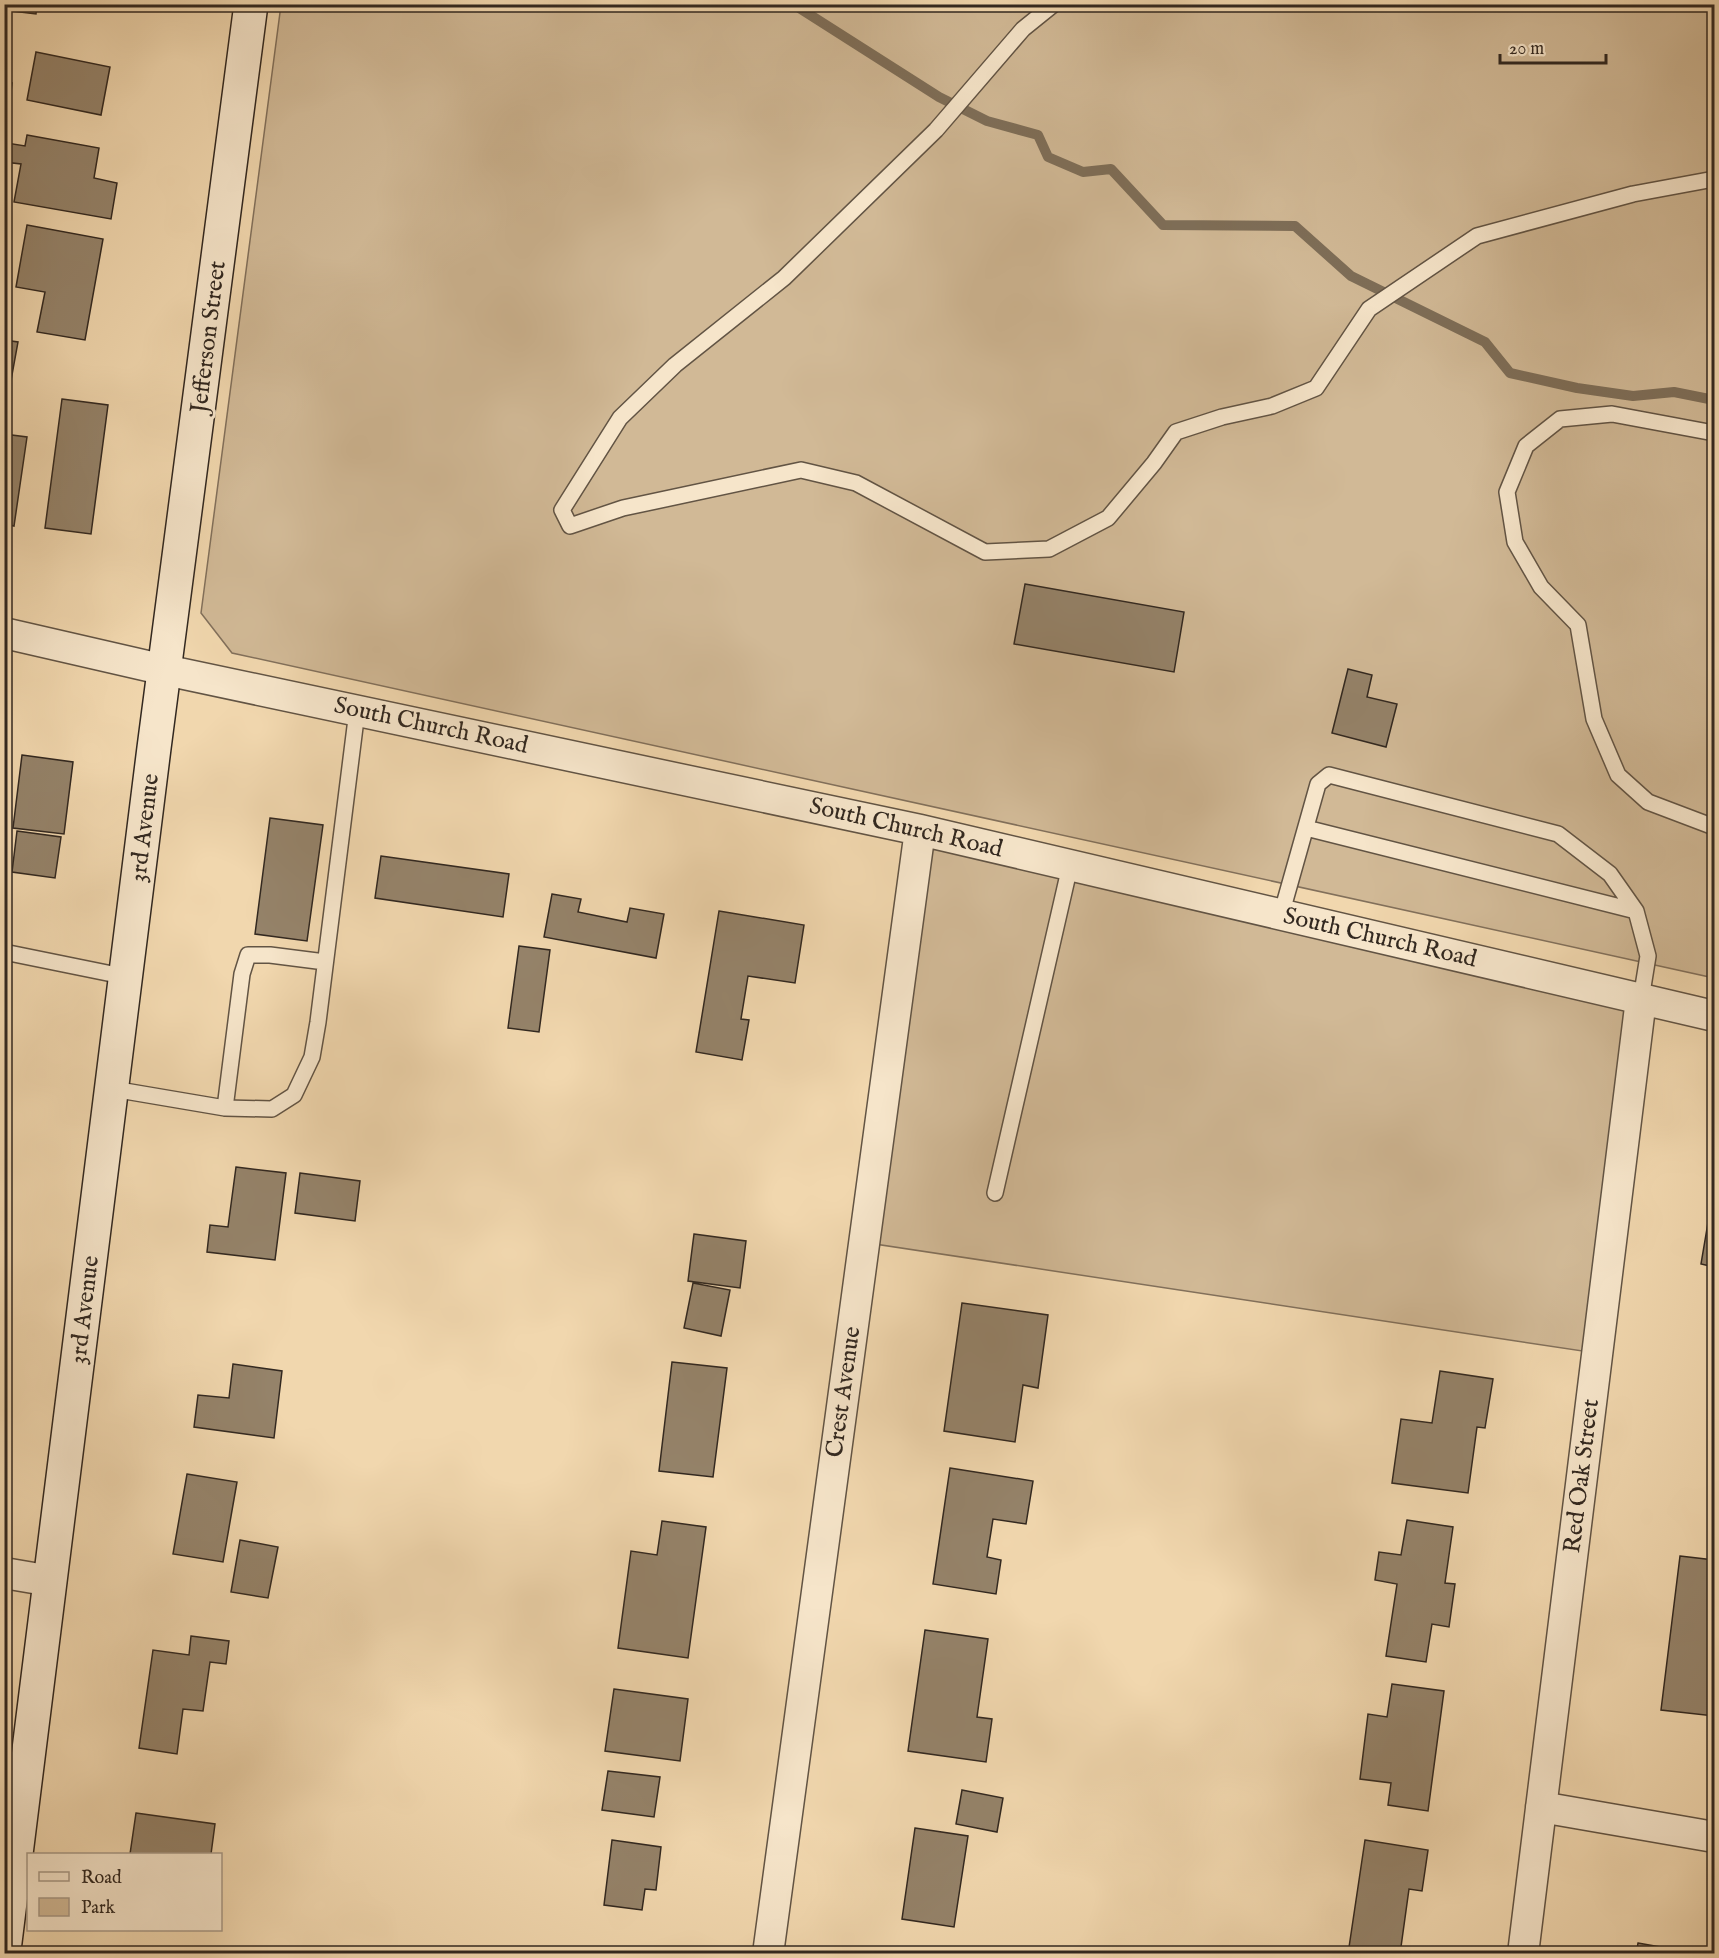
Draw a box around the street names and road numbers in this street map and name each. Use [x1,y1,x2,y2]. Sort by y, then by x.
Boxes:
street label: Jefferson Street [184,259,234,418]
street label: South Church Road [331,690,531,762]
street label: 3rd Avenue [123,772,167,884]
street label: South Church Road [806,791,1006,865]
street label: South Church Road [1280,901,1480,975]
street label: 3rd Avenue [63,1254,107,1366]
street label: Crest Avenue [819,1324,869,1460]
street label: Red Oak Street [1557,1397,1607,1555]

